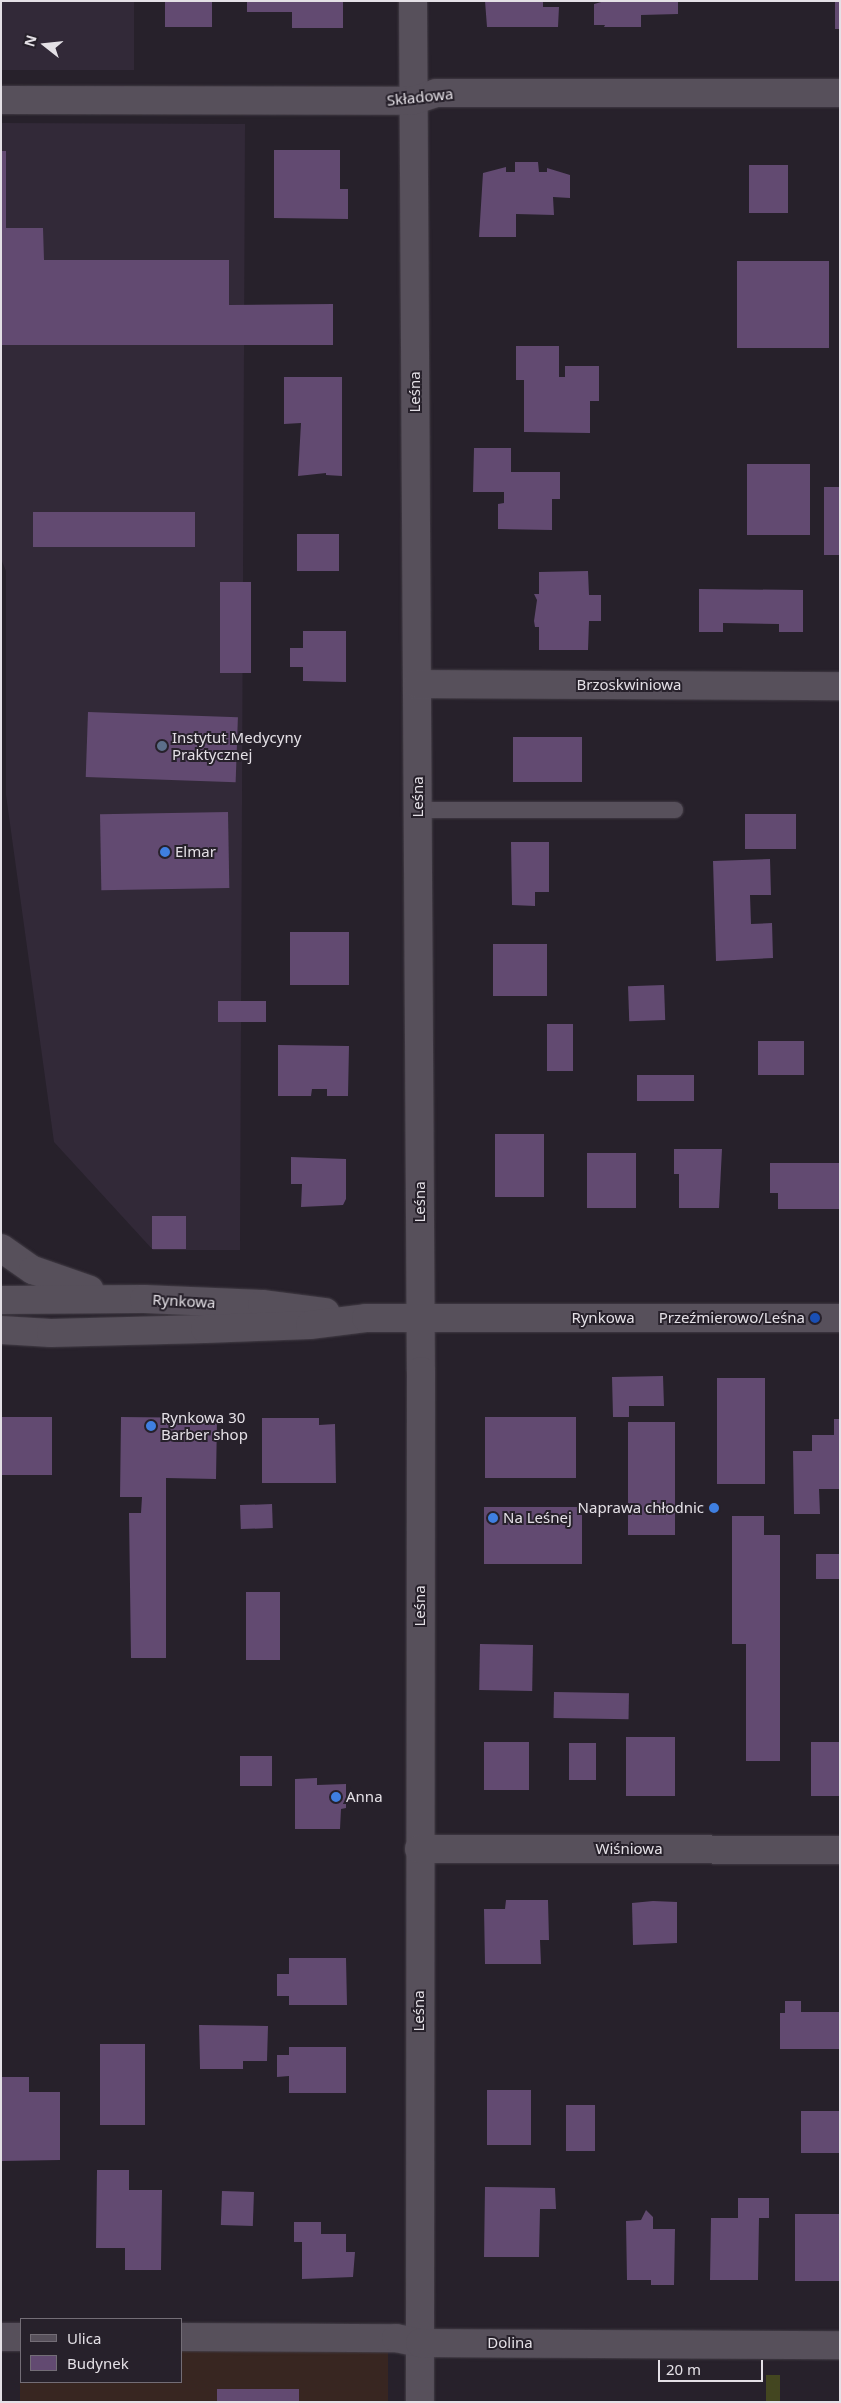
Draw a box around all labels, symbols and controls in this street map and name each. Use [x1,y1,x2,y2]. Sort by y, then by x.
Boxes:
north arrow [20,20,70,70]
text: N [19,33,41,49]
street label: Składowa [386,85,454,109]
street label: Leśna [406,371,424,413]
street label: Brzoskwiniowa [576,676,682,694]
place label: Instytut Medycyny Praktycznej [172,728,301,763]
marker: Instytut Medycyny Praktycznej [156,740,168,752]
street label: Leśna [409,776,427,818]
place label: Elmar [175,843,216,861]
marker: Elmar [159,846,171,858]
street label: Leśna [411,1181,429,1223]
street label: Rynkowa [152,1290,216,1312]
street label: Rynkowa [571,1309,635,1327]
place label: Przeźmierowo/Leśna [659,1309,805,1327]
marker: Przeźmierowo/Leśna [809,1312,821,1324]
place label: Rynkowa 30 Barber shop [161,1408,248,1443]
marker: Rynkowa 30 Barber shop [145,1420,157,1432]
place label: Naprawa chłodnic [578,1499,704,1517]
marker: Naprawa chłodnic [708,1502,720,1514]
place label: Na Leśnej [503,1509,572,1527]
marker: Na Leśnej [487,1512,499,1524]
street label: Leśna [411,1585,429,1627]
place label: Anna [346,1788,383,1806]
marker: Anna [330,1791,342,1803]
street label: Wiśniowa [595,1840,663,1858]
street label: Leśna [410,1990,428,2032]
legend [20,2318,182,2383]
text: Ulica [67,2328,101,2348]
street label: Dolina [487,2334,533,2352]
scale bar [661,2350,766,2382]
text: Budynek [67,2353,129,2373]
text: 20 m [666,2359,701,2379]

